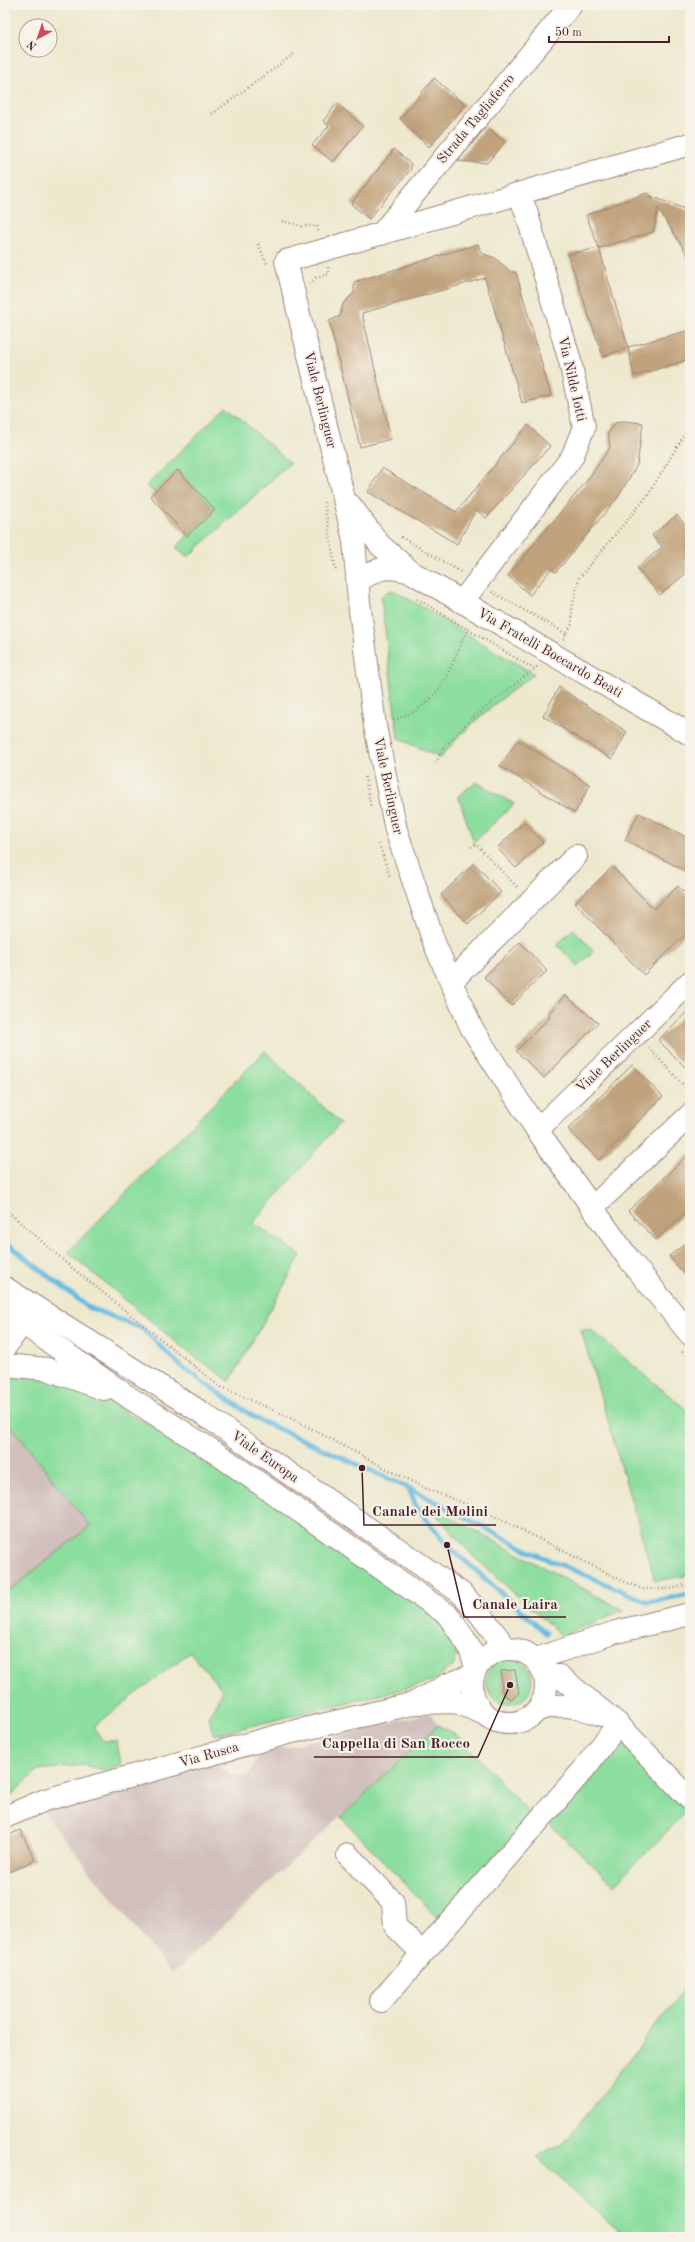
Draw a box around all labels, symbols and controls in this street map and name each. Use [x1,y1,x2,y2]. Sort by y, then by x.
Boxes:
north arrow [18,18,58,58]
scale bar [549,18,669,44]
text: 50 m [555,26,582,39]
text: N [25,37,39,51]
street label: Strada Tagliaferro [435,72,517,166]
street label: Via Nilde Iotti [555,335,589,423]
street label: Viale Berlinguer [301,350,339,450]
street label: Via Fratelli Boccardo Beati [475,606,625,700]
street label: Viale Berlinguer [371,736,405,836]
street label: Viale Berlinguer [573,1016,655,1095]
street label: Viale Europa [229,1429,301,1485]
callout: Canale dei Molini [364,1498,496,1525]
text: Canale dei Molini [372,1505,488,1520]
callout: Canale Laira [464,1590,566,1617]
text: Canale Laira [472,1598,558,1613]
callout: Cappella di San Rocco [314,1730,478,1757]
text: Cappella di San Rocco [322,1737,470,1752]
street label: Via Rusca [178,1740,241,1770]

